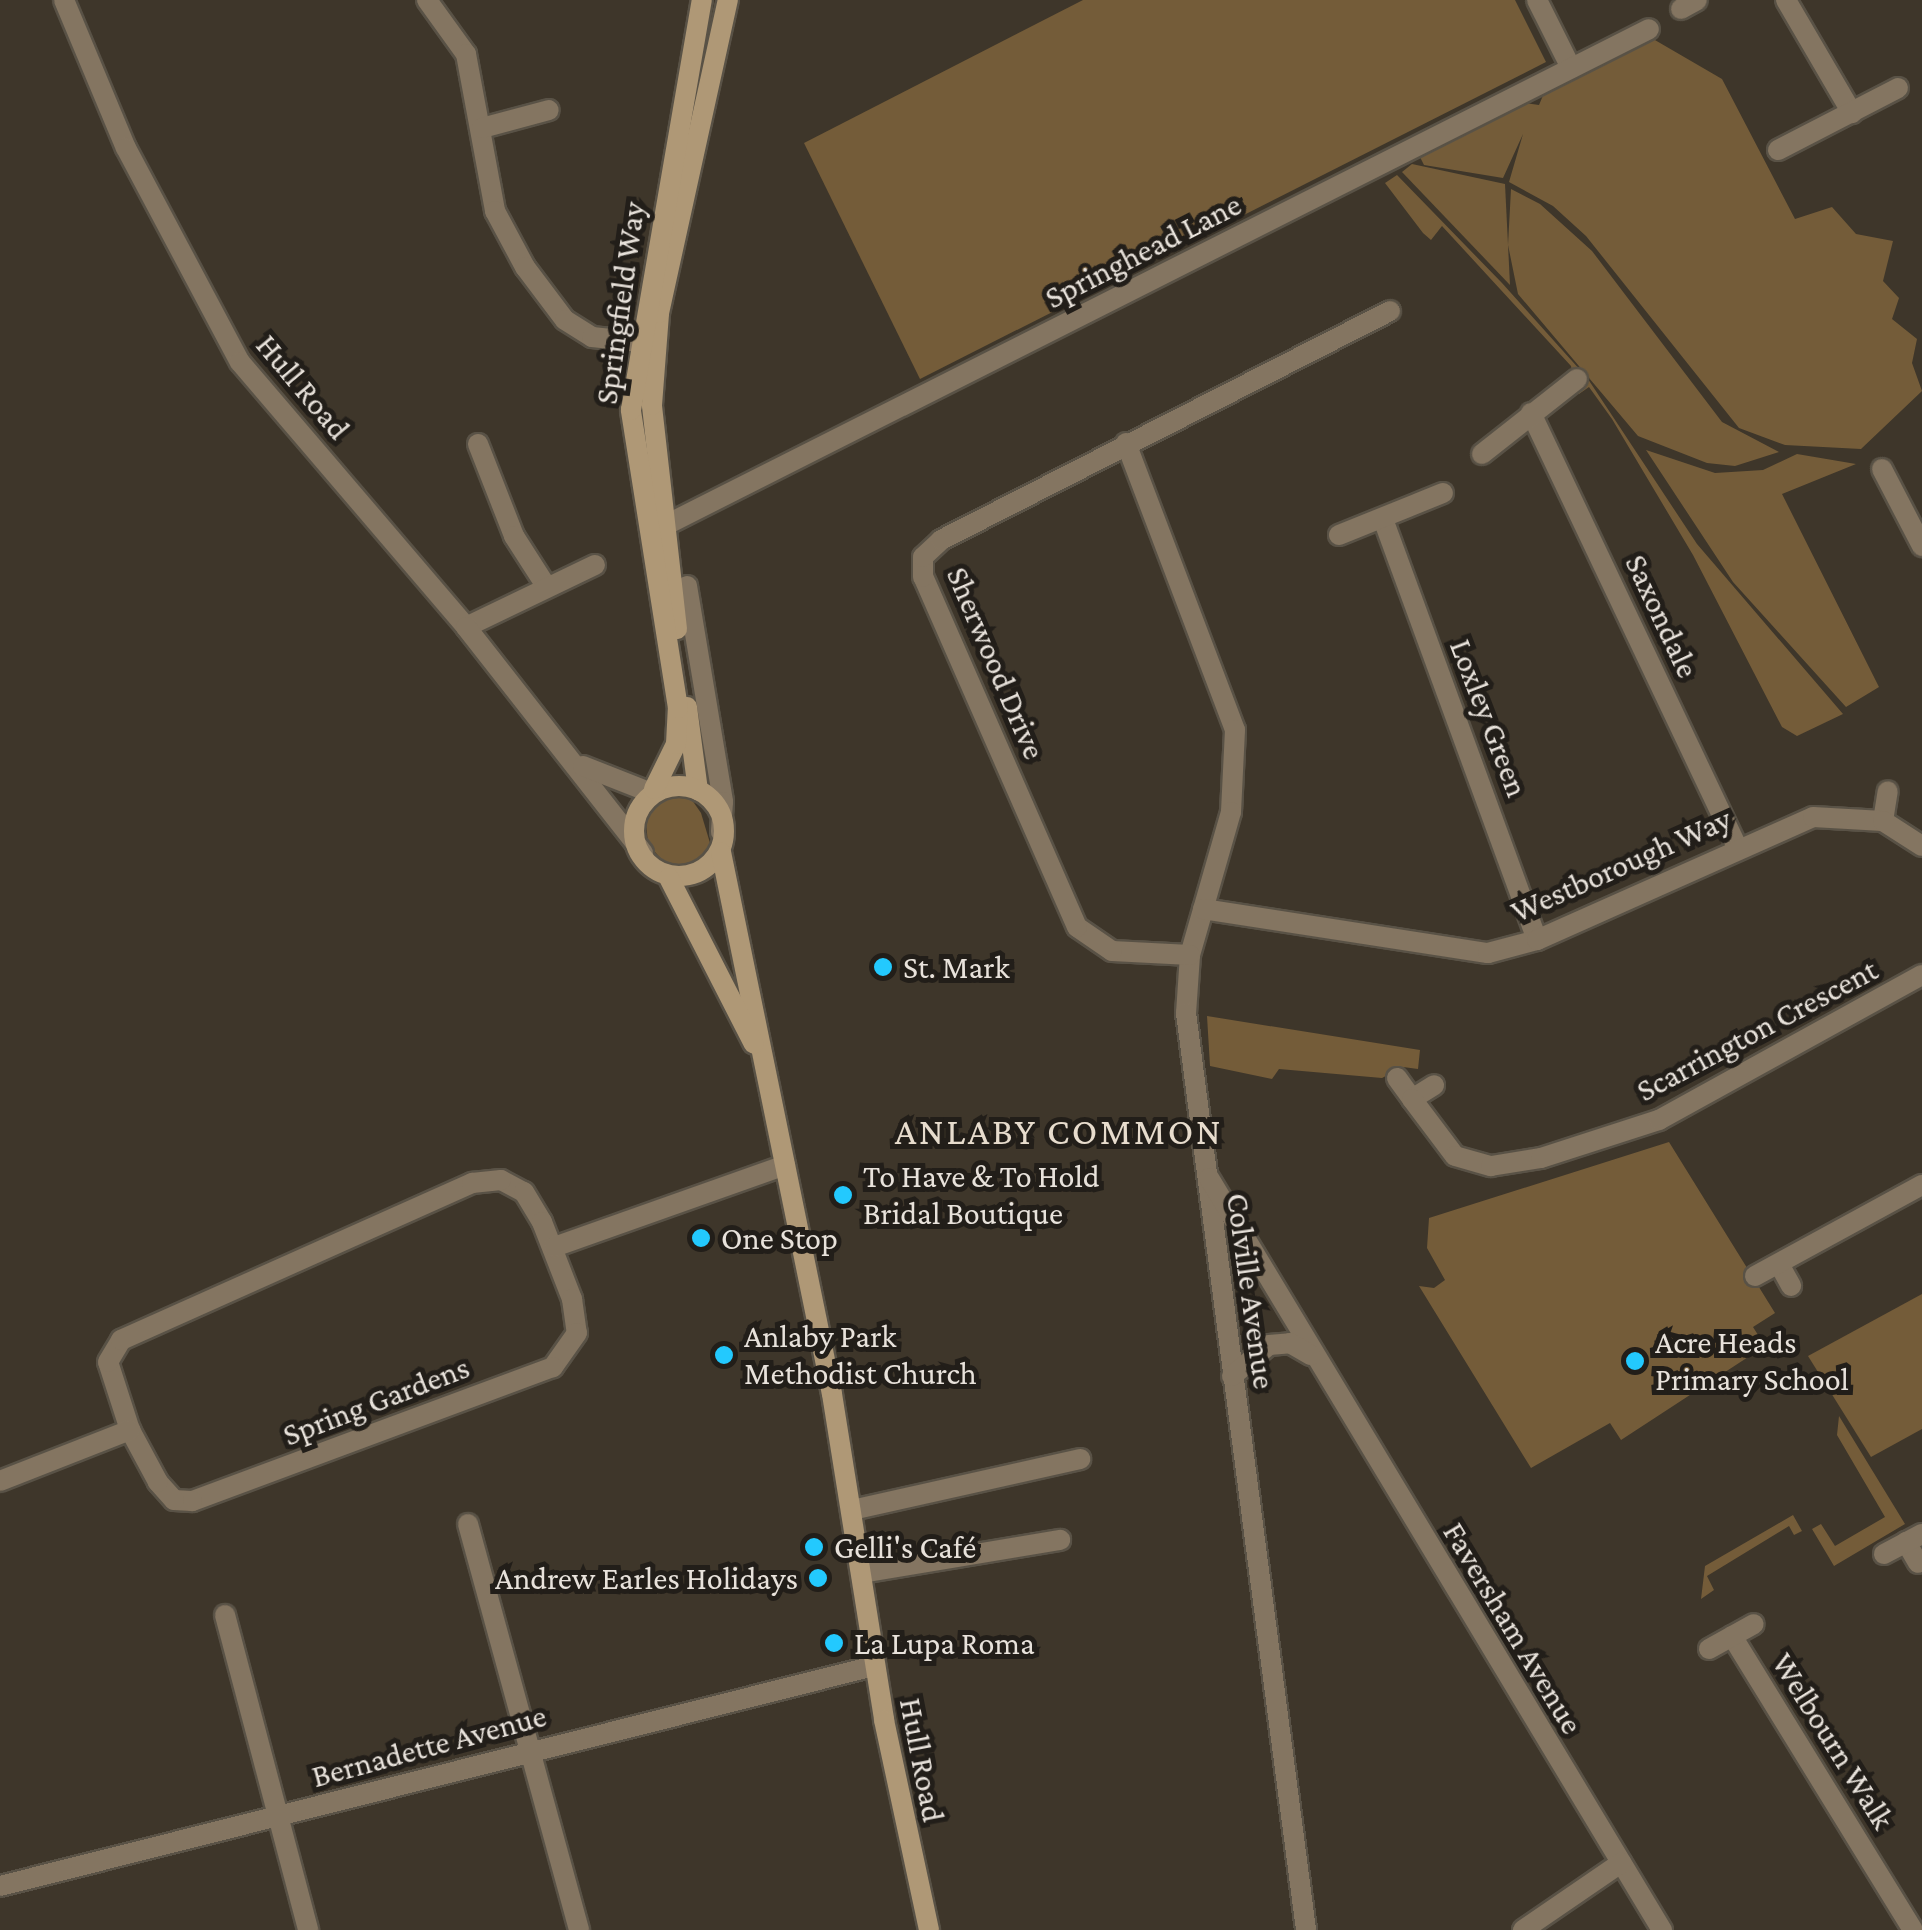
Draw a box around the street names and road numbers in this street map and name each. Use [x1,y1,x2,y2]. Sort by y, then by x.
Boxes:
street label: Springhead Lane [1038,185,1248,317]
street label: Springfield Way [587,199,653,407]
street label: Hull Road [248,327,358,447]
street label: Saxondale [1617,548,1707,684]
street label: Sherwood Drive [938,561,1054,765]
street label: Loxley Green [1441,634,1537,802]
street label: Westborough Way [1505,799,1737,931]
street label: Scarrington Crescent [1630,950,1884,1110]
street label: Colville Avenue [1218,1191,1284,1391]
street label: Spring Gardens [277,1348,475,1454]
street label: Faversham Avenue [1435,1515,1591,1741]
street label: Welbourn Walk [1764,1646,1902,1836]
street label: Hull Road [891,1695,953,1825]
street label: Bernadette Avenue [308,1696,550,1796]

